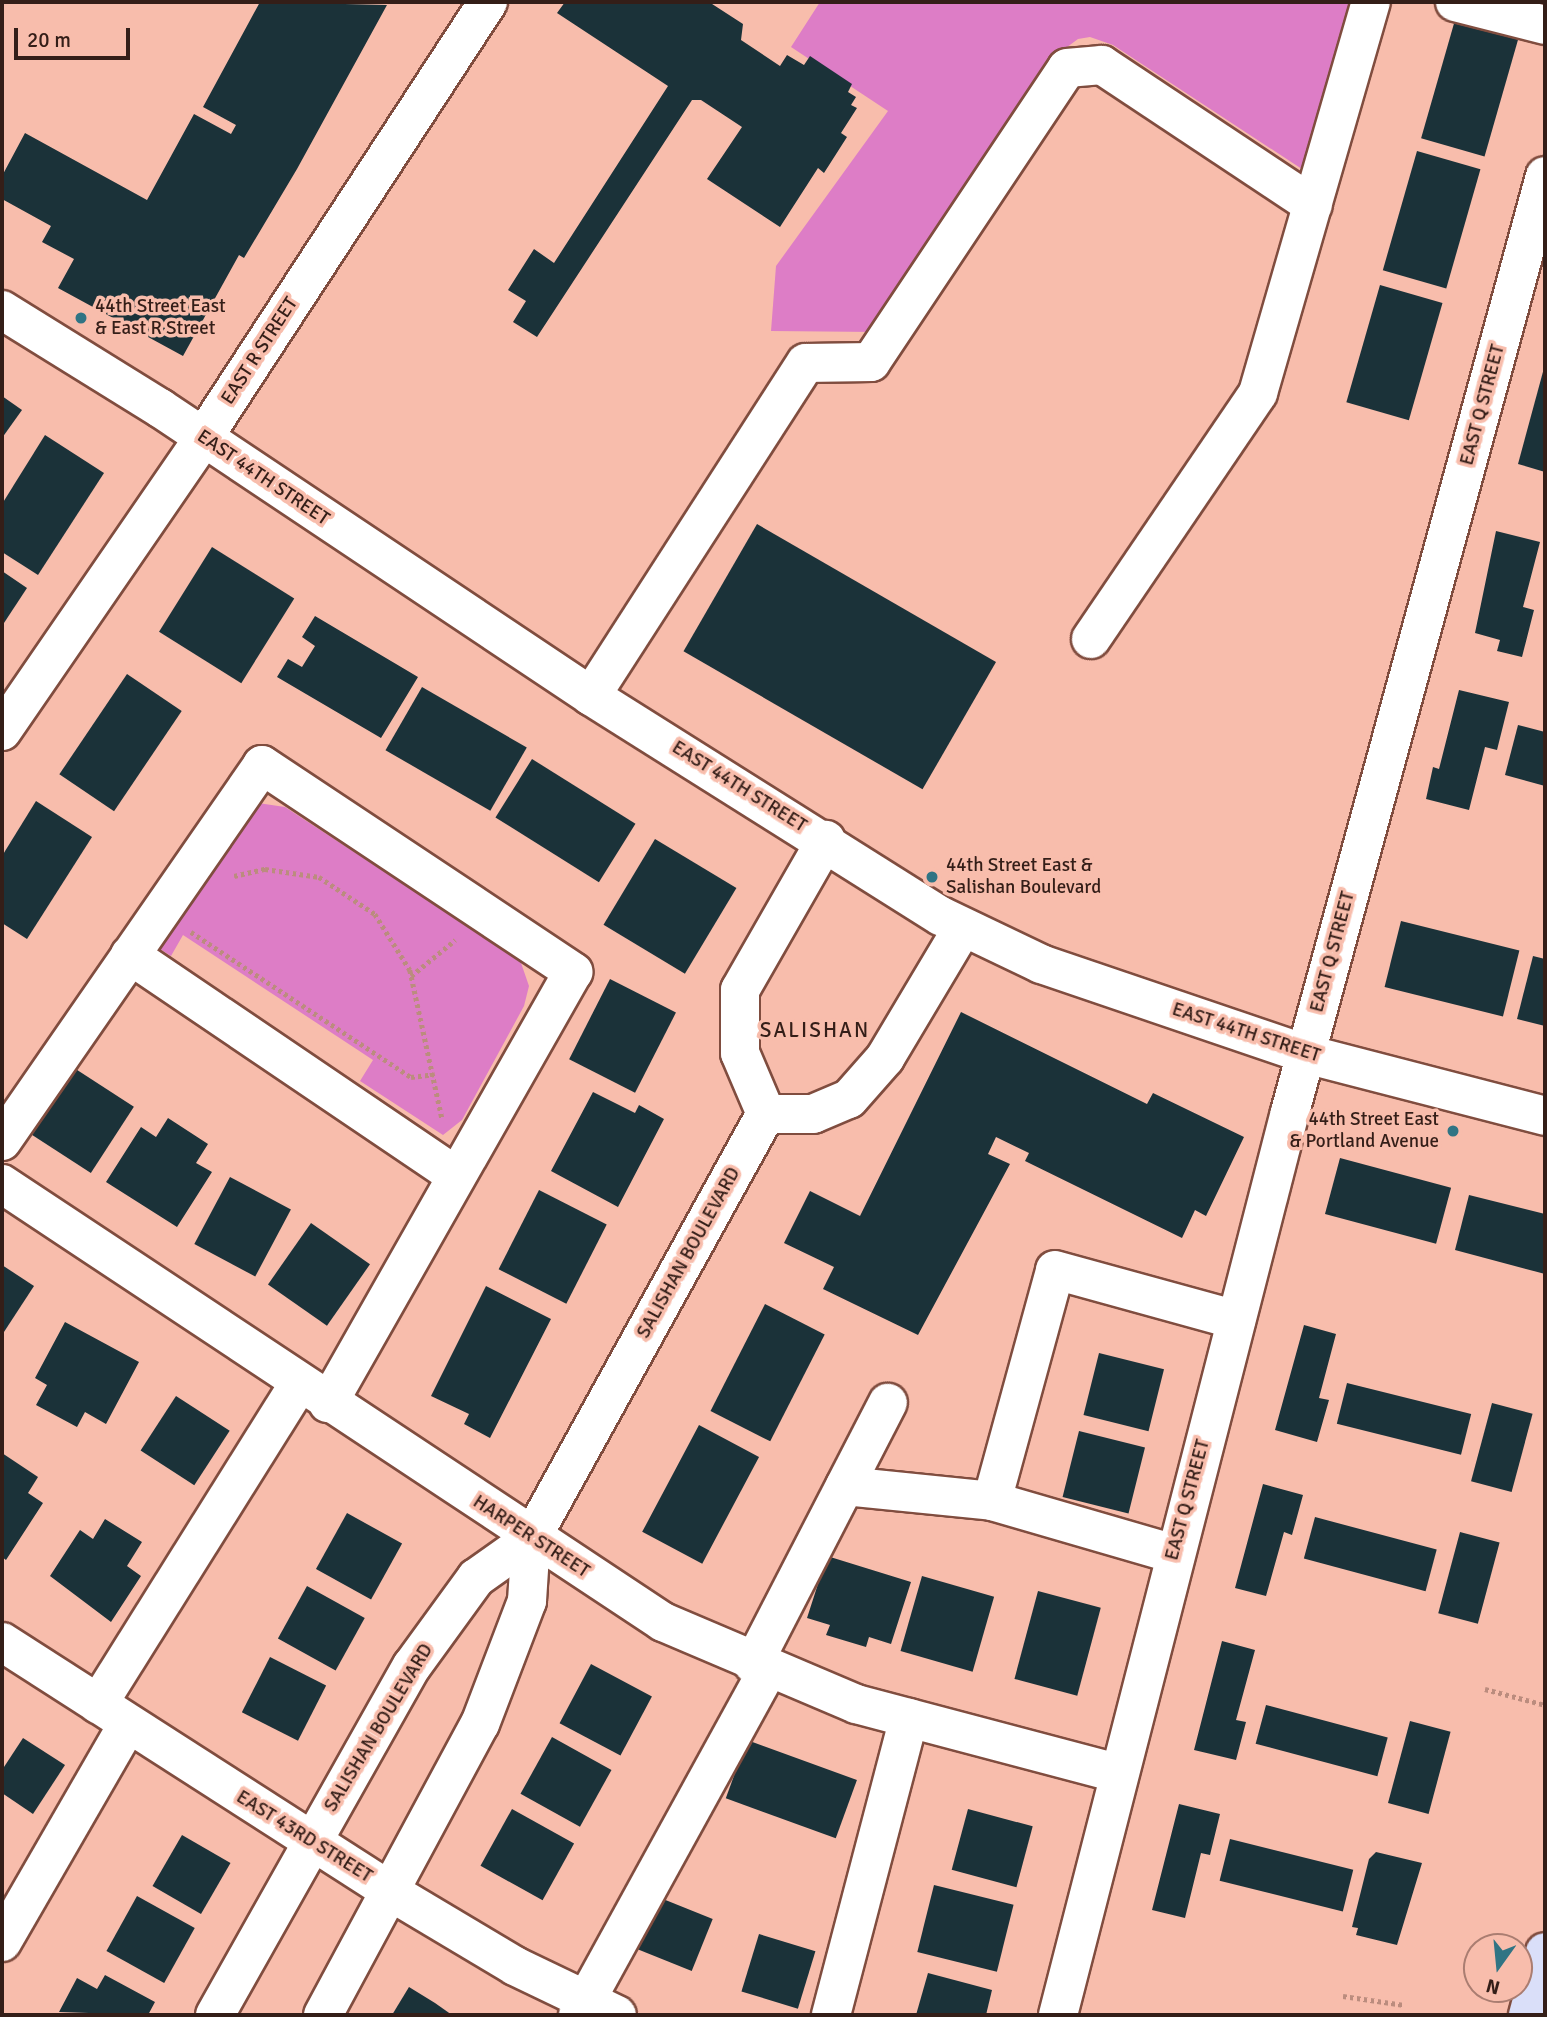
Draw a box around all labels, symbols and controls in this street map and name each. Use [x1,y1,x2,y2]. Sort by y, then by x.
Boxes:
scale bar [18,14,133,58]
text: 20 m [27,27,71,53]
street label: EAST R STREET [217,293,303,409]
place label: 44th Street East & East R Street [95,296,226,340]
marker: 44th Street East & East R Street [73,310,89,326]
street label: EAST Q STREET [1456,342,1510,468]
street label: EAST 44TH STREET [193,425,333,531]
street label: EAST 44TH STREET [667,736,811,838]
place label: 44th Street East & Salishan Boulevard [946,855,1101,899]
marker: 44th Street East & Salishan Boulevard [924,869,940,885]
street label: EAST Q STREET [1306,889,1360,1015]
street label: EAST 44TH STREET [1169,998,1323,1068]
district label: SALISHAN [761,1017,869,1043]
place label: 44th Street East & Portland Avenue [1290,1109,1439,1153]
marker: 44th Street East & Portland Avenue [1445,1123,1461,1139]
street label: SALISHAN BOULEVARD [633,1164,745,1342]
street label: EAST Q STREET [1161,1437,1215,1563]
street label: HARPER STREET [468,1491,594,1583]
street label: SALISHAN BOULEVARD [320,1640,438,1816]
street label: EAST 43RD STREET [232,1786,376,1888]
north arrow [1463,1933,1533,2003]
text: N [1484,1973,1503,2000]

